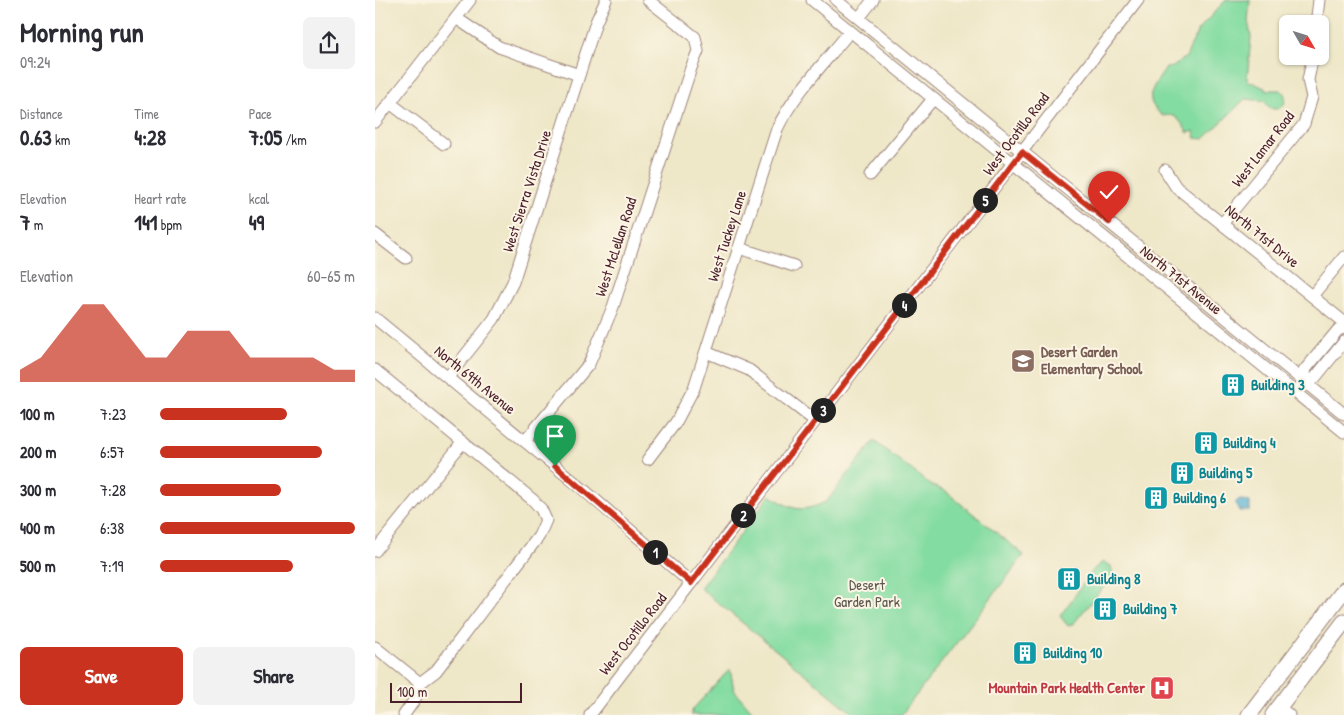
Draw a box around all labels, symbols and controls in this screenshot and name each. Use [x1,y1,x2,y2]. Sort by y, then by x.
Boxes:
text: Morning run [20,13,144,51]
north arrow [1279,15,1329,65]
map controls [1279,15,1329,65]
button: share [303,17,355,69]
text: 09:24 [20,51,50,73]
street label: West Ocotillo Road [977,88,1054,180]
text: Distance [20,104,63,123]
text: Time [134,104,159,123]
text: Pace [249,104,272,123]
street label: West Lamar Road [1226,106,1299,191]
text: 0.63 [20,123,52,152]
text: 4:28 [134,123,166,152]
text: 7:05 [249,123,282,152]
street label: West Sierra Vista Drive [497,127,556,254]
text: km [52,130,70,149]
text: /km [282,130,307,149]
pin [1088,171,1130,222]
icon: check [1095,178,1123,206]
street label: West Tuckey Lane [702,188,751,284]
pin: 5 [973,188,997,212]
text: Elevation [20,189,67,208]
text: Heart rate [134,189,187,208]
text: kcal [249,189,269,208]
text: 5 [983,191,988,210]
street label: West McLellan Road [590,194,641,299]
street label: North 71st Drive [1221,199,1304,272]
text: 7 [20,208,30,237]
text: 141 [134,208,157,237]
text: 49 [249,208,264,237]
text: m [30,215,43,234]
text: bpm [157,215,182,234]
street label: North 71st Avenue [1136,240,1227,319]
text: Elevation [20,265,73,287]
text: 60–65 m [307,265,355,287]
pin: 4 [891,292,917,318]
text: 4 [902,296,907,315]
street label: North 69th Avenue [430,340,520,419]
place label: Desert Garden Elementary School [1041,341,1143,380]
school or university icon: Desert Garden Elementary School [1010,348,1036,374]
building icon: Building 3 [1220,372,1246,398]
place label: Building 3 [1251,374,1305,396]
pin: 3 [811,398,835,422]
text: 3 [820,401,827,420]
text: 100 m [20,403,55,425]
text: 7:23 [100,403,126,425]
pin [534,415,576,466]
icon: arrive [541,422,569,450]
building icon: Building 4 [1193,430,1219,456]
place label: Building 4 [1223,432,1276,454]
text: 200 m [20,441,56,463]
text: 6:57 [100,441,125,463]
building icon: Building 5 [1169,460,1195,486]
place label: Building 5 [1199,462,1253,484]
text: 300 m [20,479,56,501]
text: 7:28 [100,479,126,501]
building icon: Building 6 [1143,485,1169,511]
place label: Building 6 [1173,487,1226,509]
pin: 2 [731,502,755,528]
text: 2 [740,506,747,525]
text: 400 m [20,517,55,539]
text: 6:38 [100,517,124,539]
pin: 1 [643,540,667,564]
text: 1 [653,543,658,562]
text: 500 m [20,555,56,577]
text: 7:19 [100,555,123,577]
building icon: Building 8 [1056,566,1082,592]
place label: Building 8 [1087,568,1141,590]
park label: Desert Garden Park [834,574,900,612]
street label: West Ocotillo Road [594,588,671,679]
building icon: Building 7 [1092,596,1118,622]
place label: Building 7 [1123,598,1178,620]
building icon: Building 10 [1012,640,1038,666]
place label: Building 10 [1043,642,1103,664]
button: Save [20,647,183,705]
button: Share [193,647,355,705]
hospital icon: Mountain Park Health Center [1149,675,1175,701]
place label: Mountain Park Health Center [988,677,1145,698]
scale bar [390,680,523,703]
text: 100 m [397,682,427,701]

